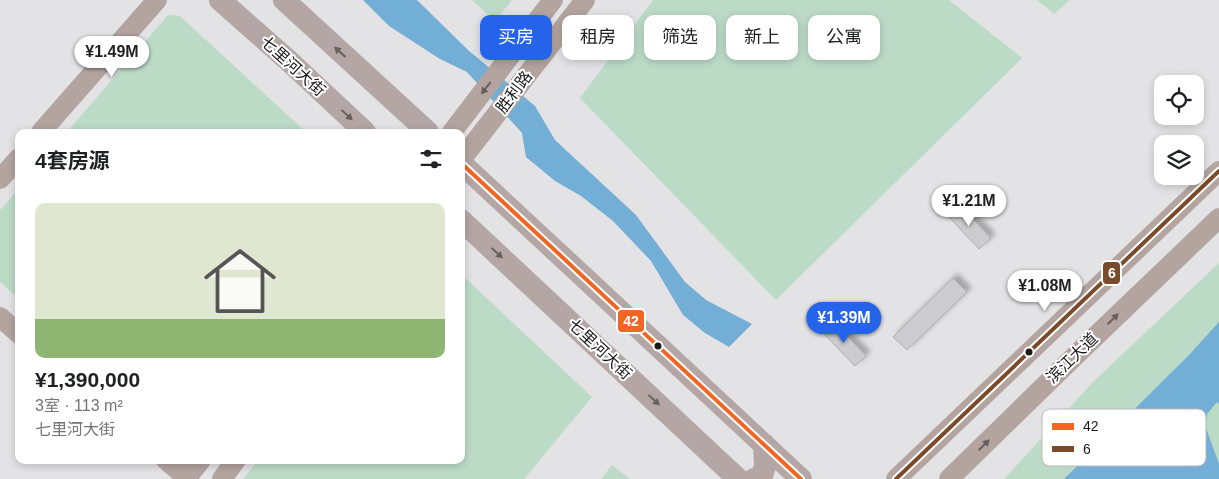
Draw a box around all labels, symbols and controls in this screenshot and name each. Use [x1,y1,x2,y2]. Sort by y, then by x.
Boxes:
chip: 买房 [480,15,552,60]
chip: 租房 [562,15,634,60]
chip: 筛选 [644,15,716,60]
chip: 新上 [726,15,798,60]
chip: 公寓 [808,15,880,60]
street label: 七里河大街 [258,33,328,99]
pin: ¥1.49M [71,36,153,78]
text: ¥1.49M [85,43,139,60]
one-way arrow [334,47,346,58]
street label: 胜利路 [493,68,535,116]
map controls [1154,75,1204,185]
button: locate [1154,75,1204,125]
one-way arrow [481,81,492,94]
one-way arrow [340,109,352,121]
button: layers [1154,135,1204,185]
icon: filters [417,145,445,173]
text: 4套房源 [35,149,110,172]
pin: ¥1.21M [928,184,1010,227]
text: ¥1.21M [942,192,996,209]
icon: home [195,236,285,326]
one-way arrow [491,247,503,259]
line badge: 6 [1102,261,1121,285]
text: 6 [1108,265,1116,281]
pin: ¥1.08M [1004,270,1086,312]
text: ¥1.08M [1018,277,1072,294]
pin: ¥1.39M [803,302,885,344]
line badge: 42 [617,309,645,333]
text: ¥1.39M [817,309,871,326]
text: 42 [623,313,639,329]
one-way arrow [1106,313,1118,325]
street label: 七里河大街 [565,315,635,383]
street label: 滨江大道 [1043,330,1101,386]
unlabelled marker [653,341,663,351]
unlabelled marker [1024,347,1034,357]
text: ¥1,390,000 [35,368,140,391]
one-way arrow [648,394,660,406]
text: 3室 · 113 m² [35,397,123,414]
legend [1042,409,1206,466]
text: 42 [1083,418,1099,434]
text: 七里河大街 [35,421,115,438]
one-way arrow [977,439,989,451]
text: 6 [1083,441,1091,457]

